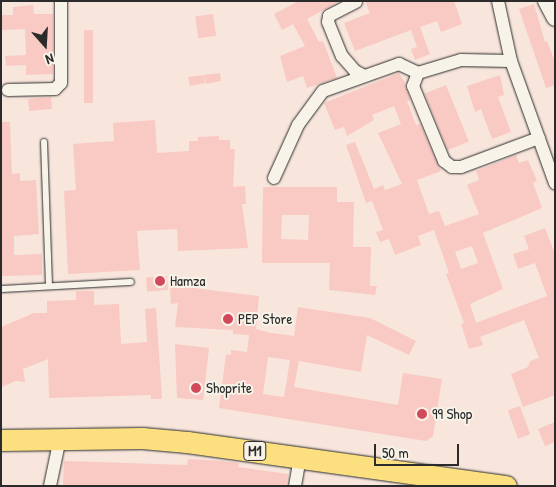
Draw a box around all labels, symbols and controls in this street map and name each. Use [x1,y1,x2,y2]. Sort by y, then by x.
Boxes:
north arrow [20,20,70,70]
text: N [43,49,57,70]
place label: Hamza [170,272,205,290]
marker: Hamza [154,275,166,287]
place label: PEP Store [238,310,292,328]
marker: PEP Store [222,313,234,325]
place label: Shoprite [206,379,252,397]
marker: Shoprite [190,382,202,394]
place label: 99 Shop [432,405,472,423]
marker: 99 Shop [416,408,428,420]
scale bar [376,434,461,466]
road number: M1 [242,440,268,462]
text: 50 m [382,442,409,463]

